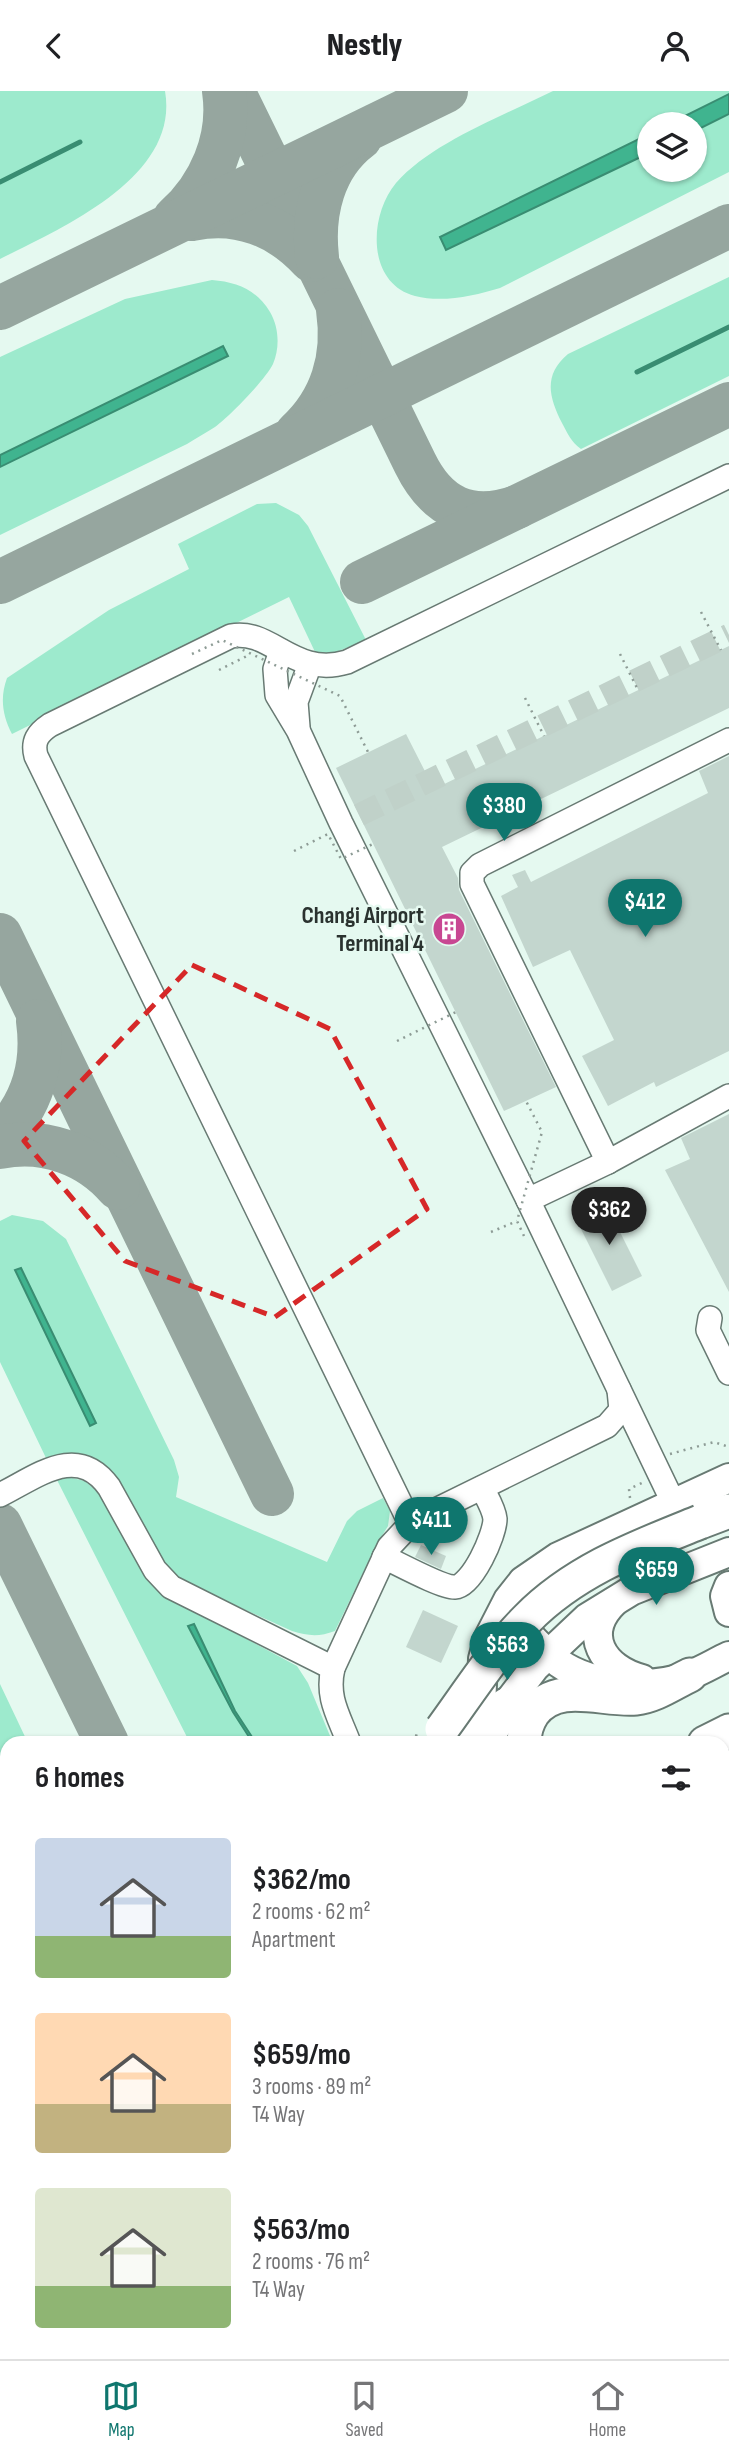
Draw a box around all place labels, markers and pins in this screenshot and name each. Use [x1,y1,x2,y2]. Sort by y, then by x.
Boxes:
pin: $380 [463,783,545,843]
pin: $412 [604,879,686,939]
place label: Changi Airport Terminal 4 [302,901,424,958]
building icon: Changi Airport Terminal 4 [430,910,468,948]
pin: $362 [568,1187,650,1247]
pin: $411 [390,1497,472,1557]
pin: $659 [615,1547,697,1607]
pin: $563 [466,1623,548,1682]

